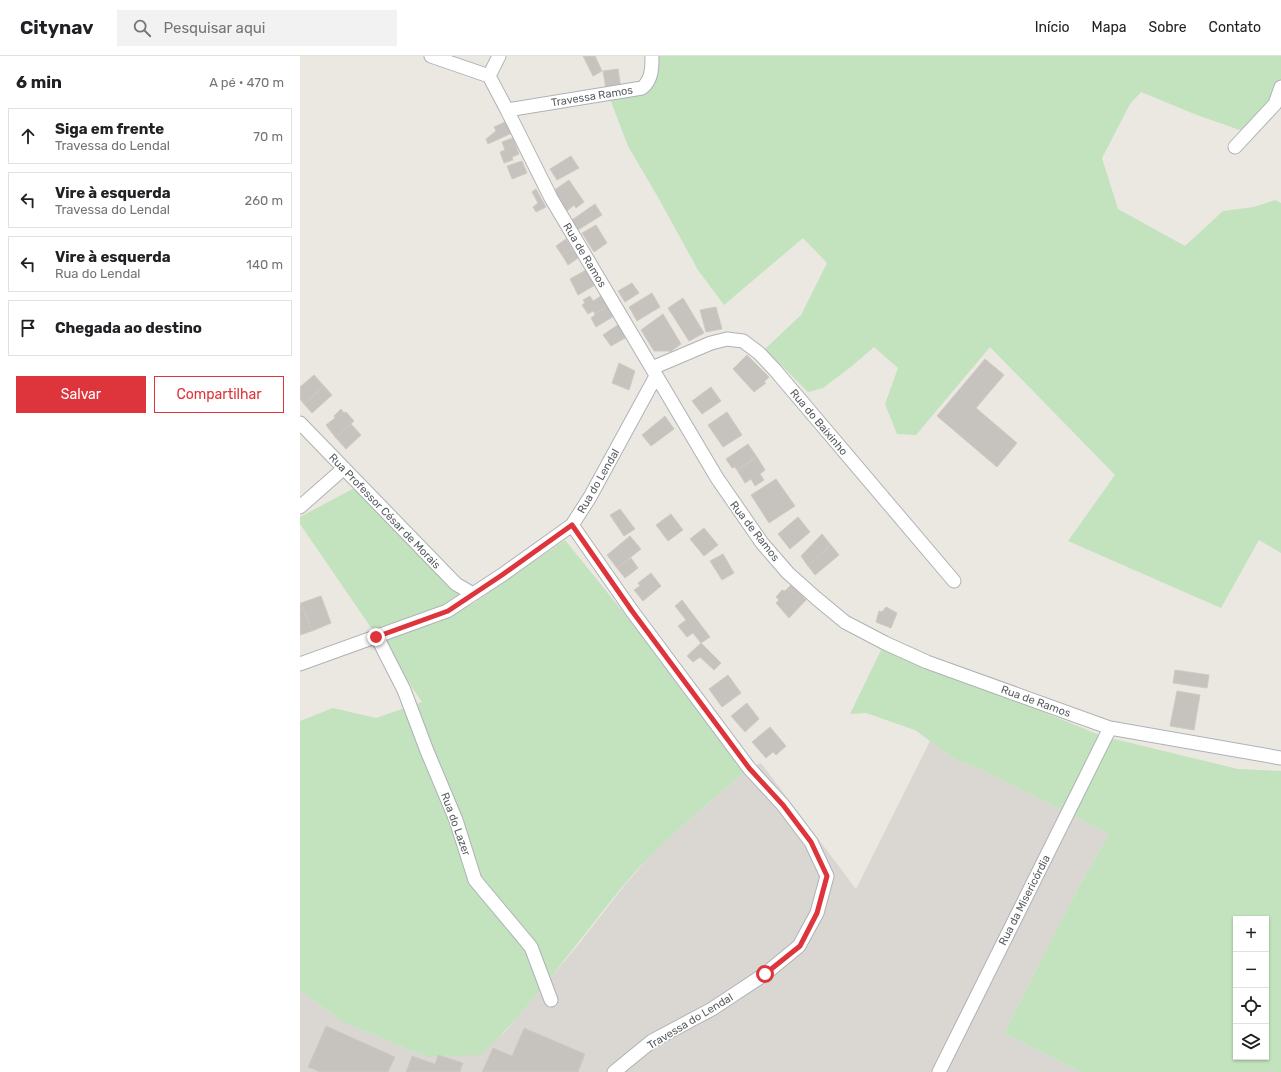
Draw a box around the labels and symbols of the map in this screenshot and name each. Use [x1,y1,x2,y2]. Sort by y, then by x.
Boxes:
street label: Travessa Ramos [550,84,634,109]
street label: Rua de Ramos [560,221,609,290]
street label: Rua do Baixinho [787,387,850,458]
street label: Rua do Lendal [575,447,622,516]
street label: Rua Professor César de Morais [326,451,443,572]
street label: Rua de Ramos [727,499,782,564]
route end [367,628,385,646]
street label: Rua de Ramos [999,683,1073,720]
street label: Rua do Lazer [438,791,473,858]
street label: Rua da Misericórdia [996,853,1053,948]
route start [756,965,774,983]
street label: Travessa do Lendal [645,991,735,1052]

